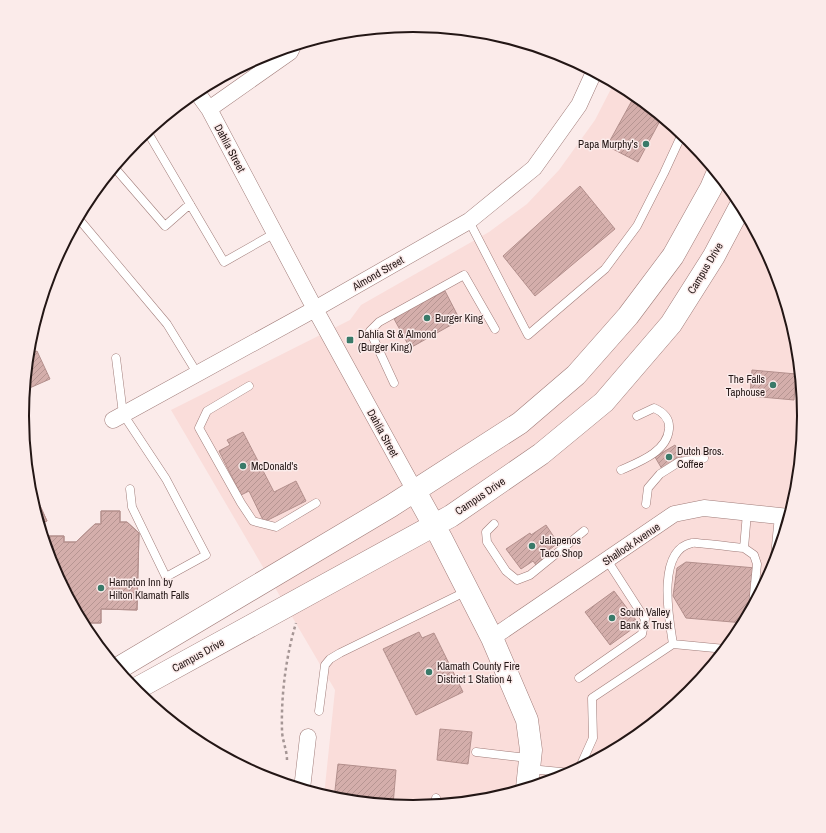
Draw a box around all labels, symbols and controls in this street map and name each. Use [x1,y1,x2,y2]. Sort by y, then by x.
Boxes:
street label: Dahlia Street [211,121,249,175]
place label: Papa Murphy's [578,137,638,151]
marker: Papa Murphy's [641,139,651,149]
street label: Campus Drive [684,240,726,296]
street label: Almond Street [349,252,407,294]
place label: Burger King [435,311,483,325]
marker: Burger King [422,313,432,323]
place label: Dahlia St & Almond (Burger King) [358,327,436,354]
marker: Dahlia St & Almond (Burger King) [345,335,355,345]
place label: The Falls Taphouse [726,372,765,399]
marker: The Falls Taphouse [768,380,778,390]
street label: Dahlia Street [364,407,402,460]
place label: Dutch Bros. Coffee [677,444,724,471]
marker: Dutch Bros. Coffee [664,452,674,462]
place label: McDonald's [251,459,298,473]
marker: McDonald's [238,461,248,471]
street label: Campus Drive [452,474,508,518]
street label: Shallock Avenue [600,520,662,568]
place label: Jalapenos Taco Shop [540,533,583,560]
marker: Jalapenos Taco Shop [527,541,537,551]
place label: Hampton Inn by Hilton Klamath Falls [109,575,190,602]
marker: Hampton Inn by Hilton Klamath Falls [96,583,106,593]
place label: South Valley Bank & Trust [620,605,672,632]
marker: South Valley Bank & Trust [607,613,617,623]
street label: Campus Drive [169,635,227,675]
place label: Klamath County Fire District 1 Station 4 [437,659,520,686]
marker: Klamath County Fire District 1 Station 4 [424,667,434,677]

